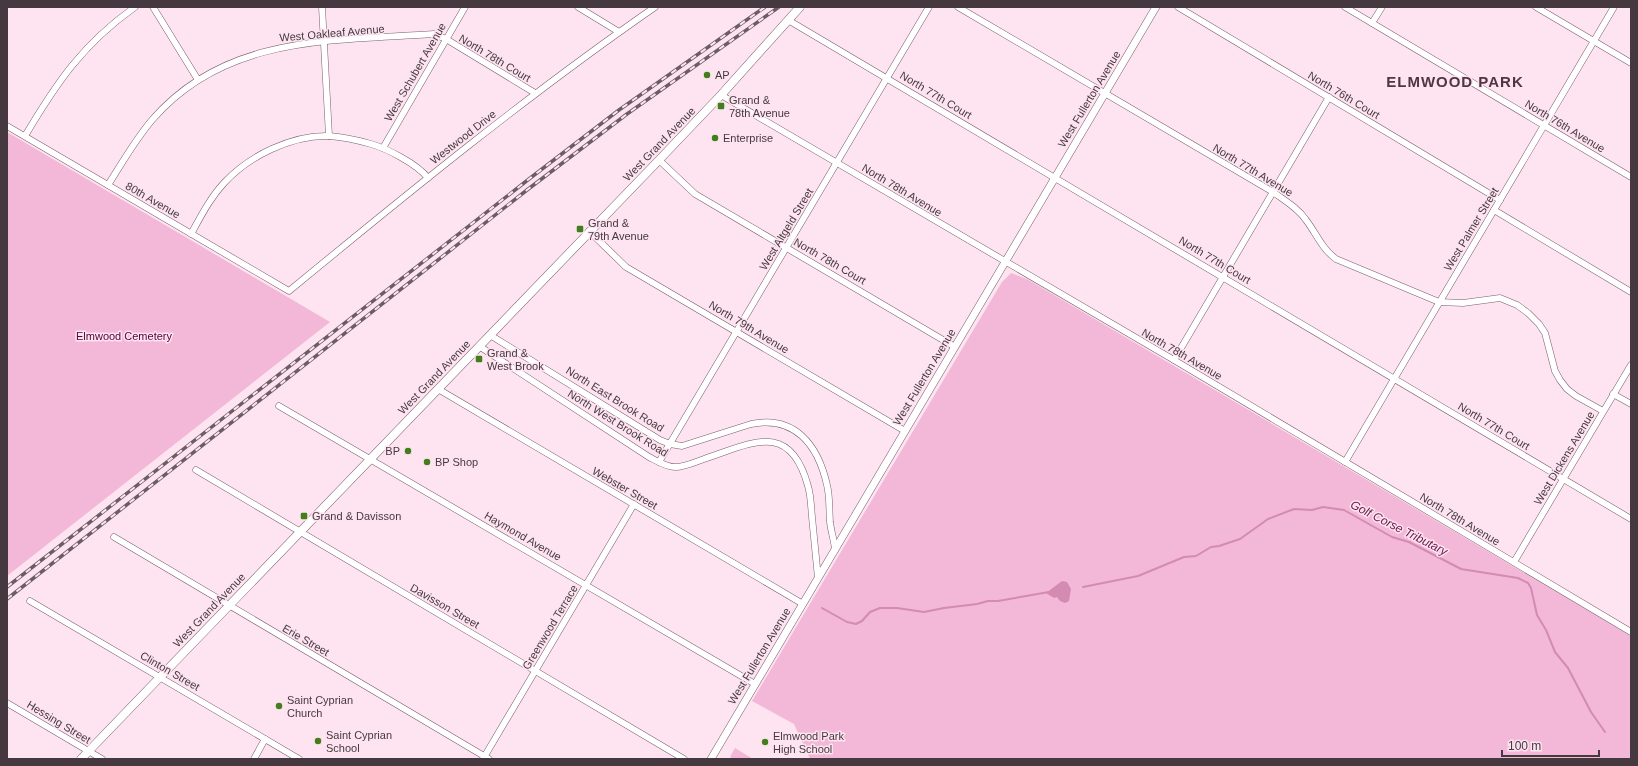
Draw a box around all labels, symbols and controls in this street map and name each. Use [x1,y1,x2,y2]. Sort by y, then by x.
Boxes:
street label: West Schubert Avenue [382,21,448,123]
street label: West Oakleaf Avenue [279,22,385,44]
street label: North 78th Court [457,32,533,84]
street label: West Fullerton Avenue [1055,49,1123,149]
place label: AP [715,69,730,81]
street label: North 77th Court [898,69,974,121]
street label: North 76th Court [1306,69,1382,121]
marker: AP [702,70,712,80]
district label: ELMWOOD PARK [1386,73,1524,90]
place label: Grand & 78th Avenue [729,94,790,119]
street label: North 76th Avenue [1523,97,1607,155]
marker: Grand & 78th Avenue [716,101,726,111]
street label: West Grand Avenue [621,105,697,183]
street label: Westwood Drive [428,108,498,166]
place label: Enterprise [723,132,773,144]
marker: Enterprise [710,133,720,143]
street label: North 77th Avenue [1211,141,1295,199]
street label: North 78th Avenue [860,161,944,219]
street label: 80th Avenue [124,180,182,220]
street label: West Palmer Street [1441,185,1501,273]
street label: West Altgeld Street [757,186,815,272]
place label: Grand & 79th Avenue [588,217,649,242]
marker: Grand & 79th Avenue [575,224,585,234]
street label: North 77th Court [1177,234,1253,286]
street label: North 78th Court [792,235,868,287]
street label: North 79th Avenue [707,298,791,356]
street label: North 78th Avenue [1140,326,1224,382]
street label: West Fullerton Avenue [890,327,958,427]
park label: Elmwood Cemetery [76,330,172,342]
street label: West Grand Avenue [396,338,472,416]
place label: Grand & West Brook [487,347,544,372]
marker: Grand & West Brook [474,354,484,364]
street label: North East Brook Road [564,364,666,434]
street label: North West Brook Road [566,387,670,459]
street label: North 77th Court [1456,400,1532,452]
street label: West Dickens Avenue [1531,409,1597,507]
place label: BP [385,445,400,457]
marker: BP [403,446,413,456]
place label: BP Shop [435,456,478,468]
marker: BP Shop [422,457,432,467]
street label: Webster Street [590,465,660,511]
street label: North 78th Avenue [1418,490,1502,548]
water label: Golf Corse Tributary [1348,497,1451,559]
street label: Haymond Avenue [482,509,564,563]
place label: Grand & Davisson [312,510,401,522]
marker: Grand & Davisson [299,511,309,521]
street label: West Grand Avenue [171,571,247,649]
street label: Davisson Street [408,581,482,631]
street label: Greenwood Terrace [520,583,580,671]
street label: West Fullerton Avenue [725,606,793,706]
street label: Erie Street [280,622,332,658]
street label: Clinton Street [138,649,202,693]
place label: Saint Cyprian Church [287,694,353,719]
street label: Hessing Street [25,698,93,746]
marker: Saint Cyprian Church [274,701,284,711]
place label: Saint Cyprian School [326,729,392,754]
place label: Elmwood Park High School [773,730,844,755]
scale bar [1502,732,1599,758]
marker: Saint Cyprian School [313,736,323,746]
marker: Elmwood Park High School [760,737,770,747]
text: 100 m [1508,739,1541,753]

